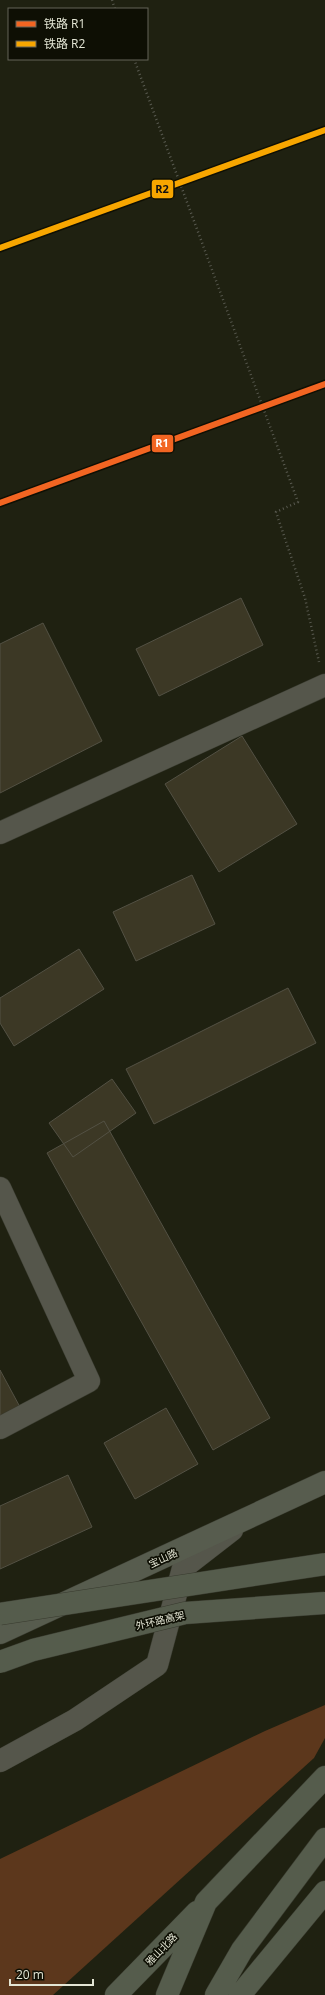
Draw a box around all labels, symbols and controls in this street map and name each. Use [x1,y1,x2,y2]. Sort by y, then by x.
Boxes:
legend [8,8,148,60]
text: 铁路 R1 [44,15,85,32]
text: 铁路 R2 [44,35,86,52]
line badge: R2 [151,179,174,199]
text: R2 [155,181,169,196]
line badge: R1 [151,434,174,453]
text: R1 [155,435,169,450]
street label: 宝山路 [146,1545,180,1571]
street label: 外环路高架 [134,1608,186,1632]
street label: 雅山北路 [142,1930,180,1968]
scale bar [10,1961,93,1987]
text: 20 m [16,1966,44,1983]

